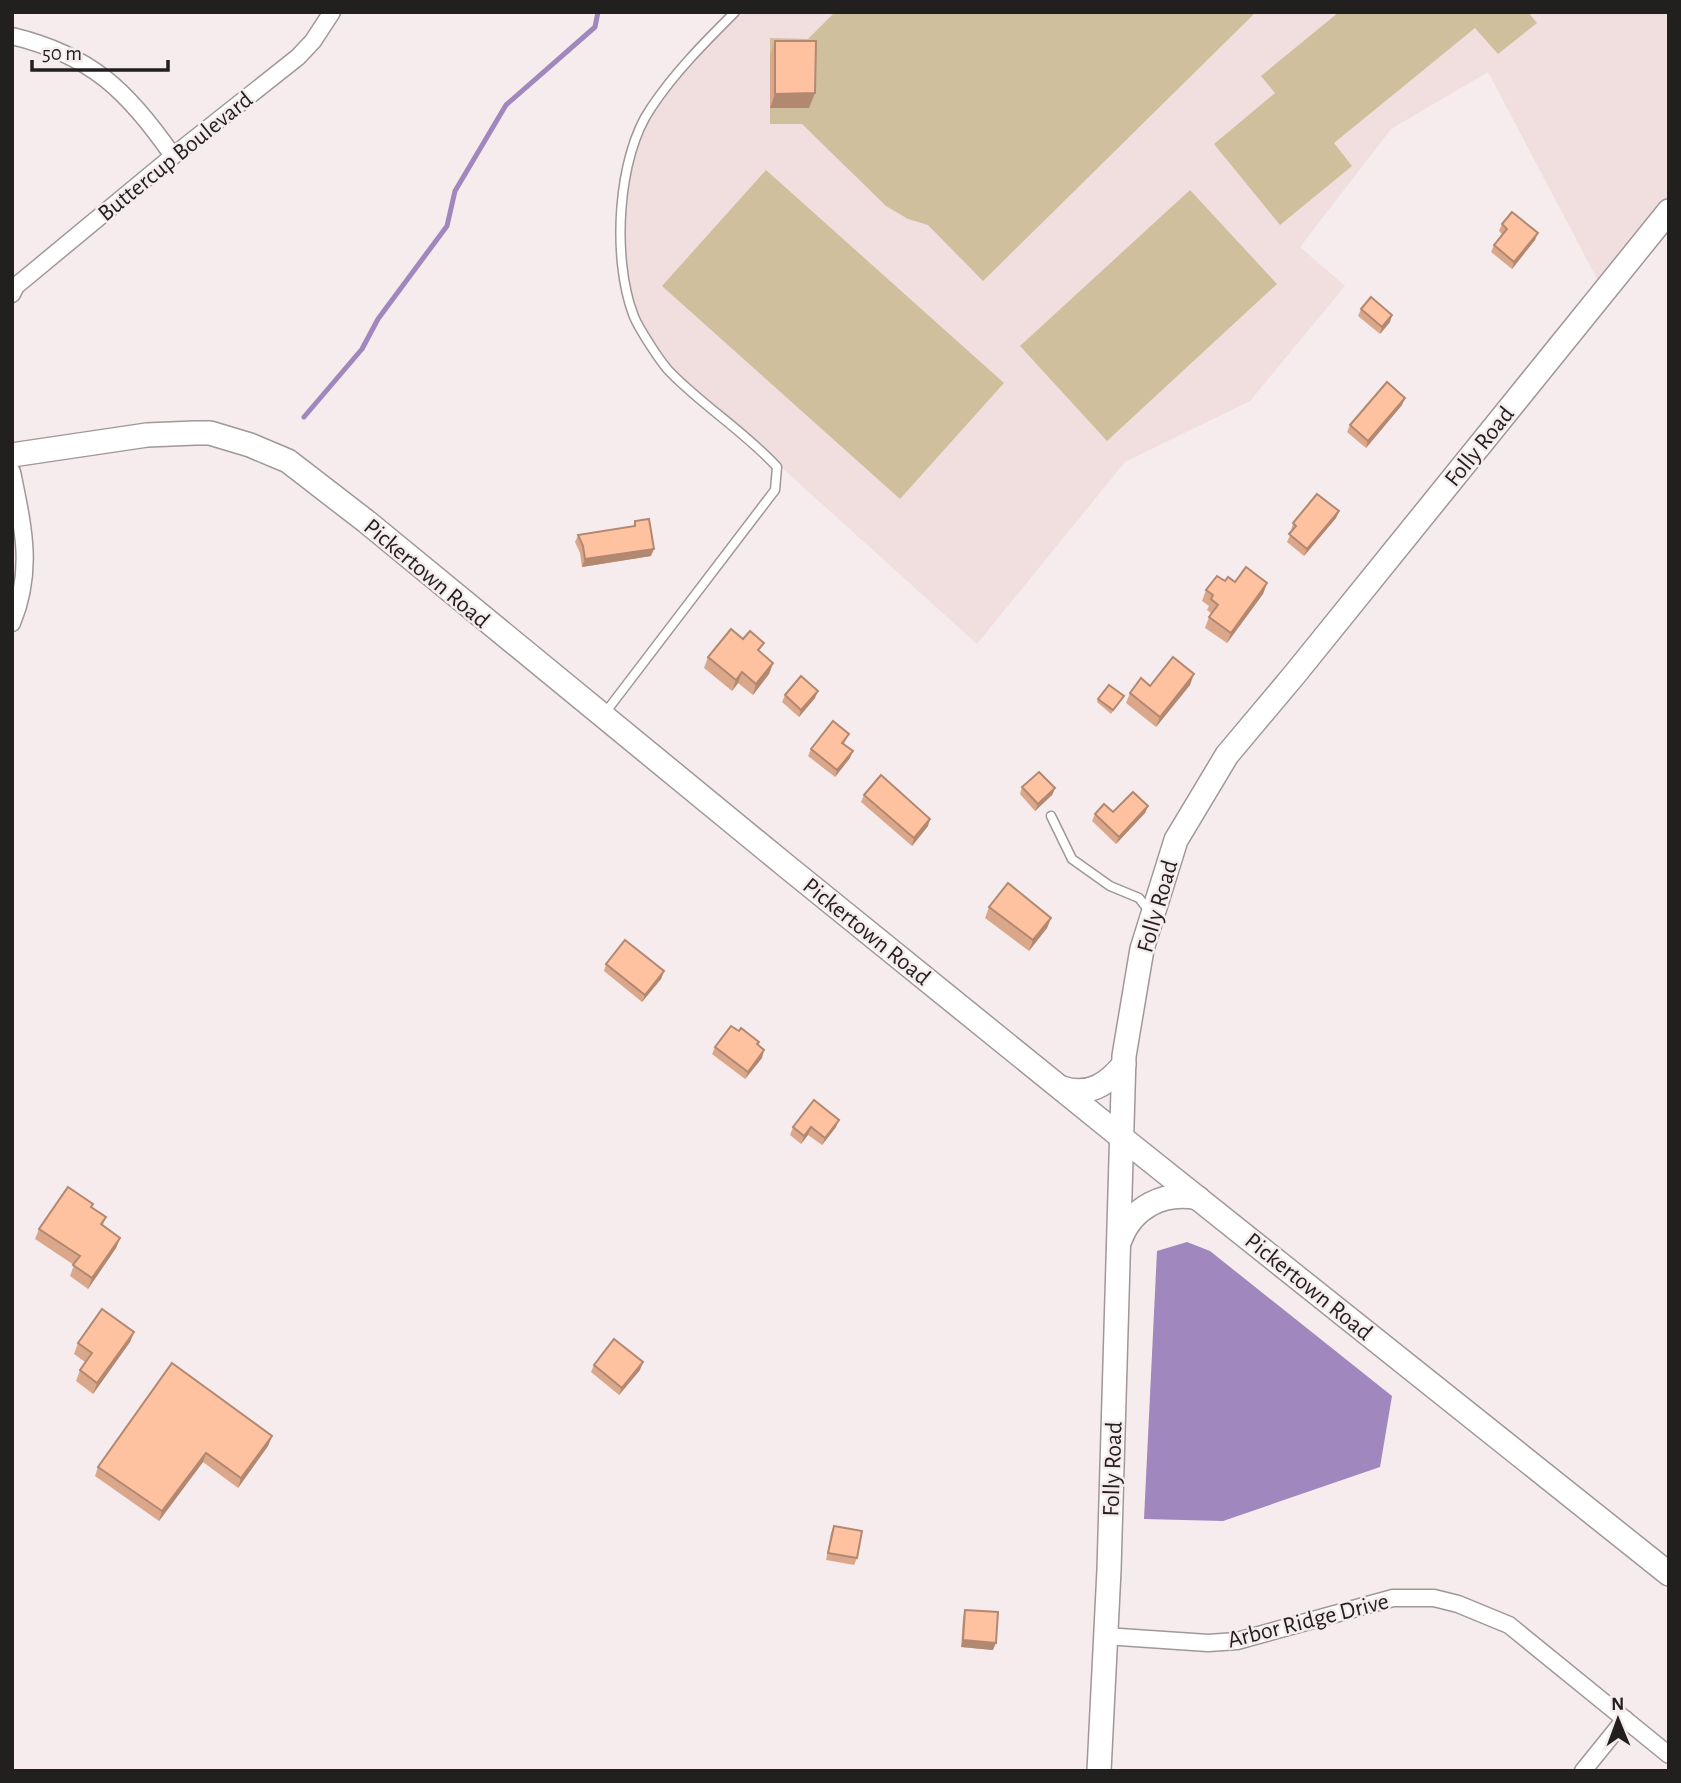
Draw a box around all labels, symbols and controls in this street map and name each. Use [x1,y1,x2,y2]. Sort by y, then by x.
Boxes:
scale bar [32,28,168,72]
text: 50 m [42,43,82,64]
street label: Buttercup Boulevard [94,87,257,226]
street label: Folly Road [1441,402,1519,491]
street label: Pickertown Road [359,514,494,633]
street label: Folly Road [1133,857,1183,955]
street label: Pickertown Road [798,873,935,990]
street label: Pickertown Road [1240,1228,1377,1345]
street label: Folly Road [1099,1421,1127,1517]
street label: Arbor Ridge Drive [1225,1589,1391,1653]
north arrow [1583,1685,1653,1755]
text: N [1611,1695,1625,1714]

